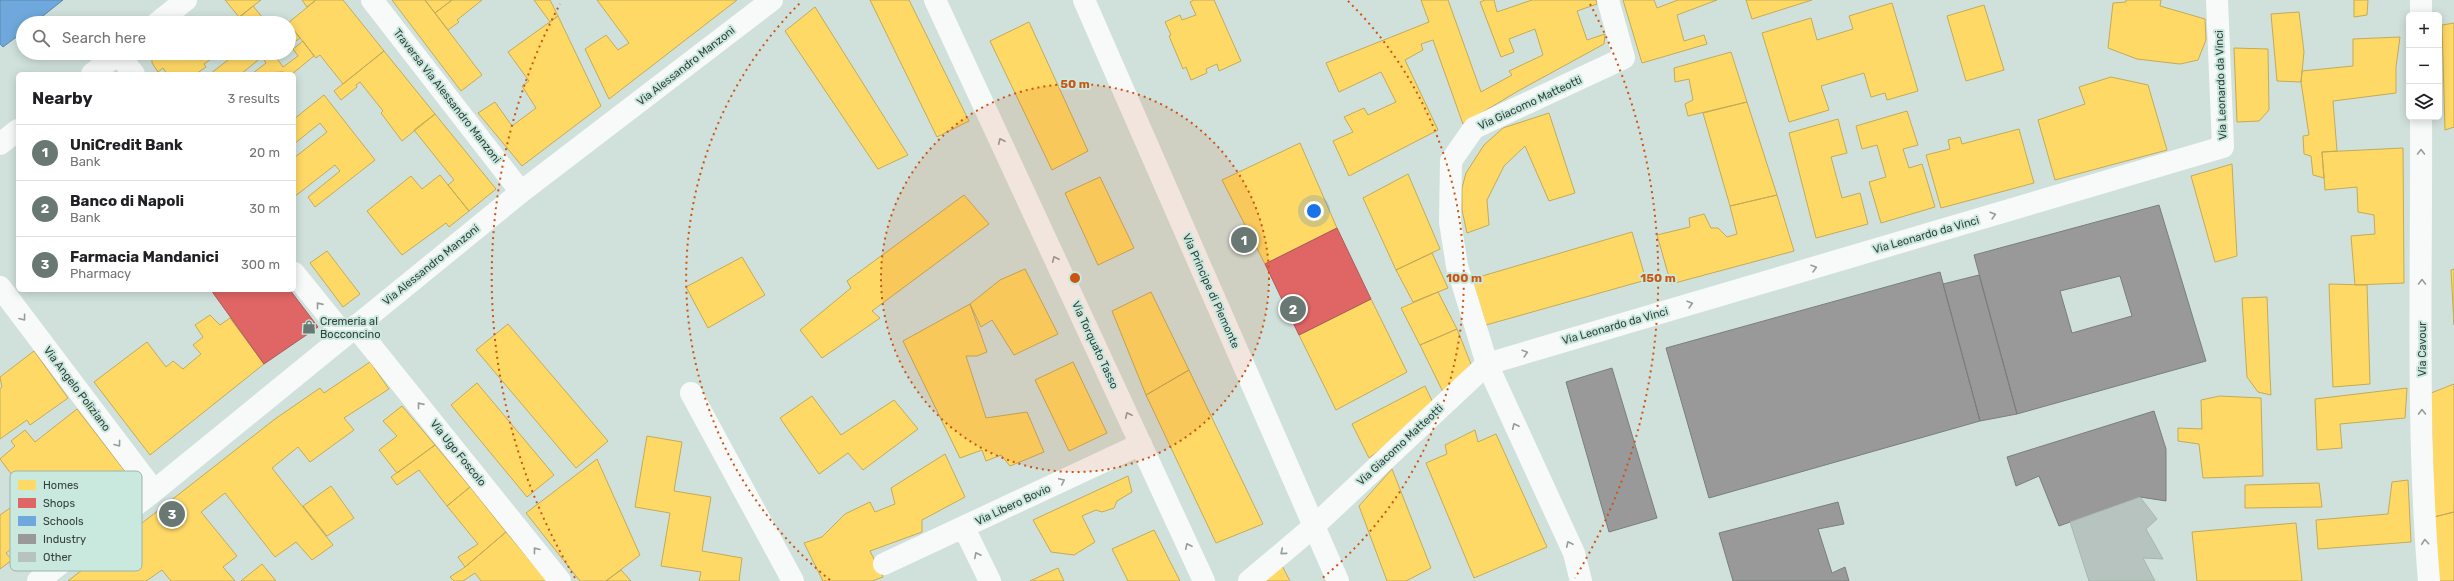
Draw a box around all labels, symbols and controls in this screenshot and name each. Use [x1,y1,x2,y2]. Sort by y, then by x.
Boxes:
map controls [2406,12,2442,120]
button: + [2406,12,2442,48]
search box [16,16,296,60]
street label: Via Alessandro Manzoni [634,24,738,108]
street label: Traversa Via Alessandro Manzoni [391,26,503,166]
icon: search [30,27,52,49]
text: Search here [62,29,146,47]
street label: Via Leonardo da Vinci [2213,30,2229,140]
button: − [2406,48,2442,84]
street label: Via Giacomo Matteotti [1476,73,1584,133]
text: 50 m [1060,77,1090,91]
button: layers [2406,84,2442,120]
text: Nearby [32,88,93,108]
text: 3 results [228,91,280,106]
text: UniCredit Bank [70,136,183,154]
one-way arrow [998,138,1006,145]
text: 1 [42,145,48,160]
text: 20 m [249,145,280,160]
one-way arrow [2417,149,2425,155]
text: Bank [70,154,100,169]
text: Banco di Napoli [70,192,184,210]
text: 2 [41,201,49,216]
text: 30 m [249,201,280,216]
your location [1304,201,1324,221]
text: Bank [70,210,100,225]
one-way arrow [1989,211,1996,220]
street label: Via Leonardo da Vinci [1871,214,1981,256]
street label: Via Alessandro Manzoni [380,222,482,308]
pin: 1 [1231,225,1257,255]
street label: Via Principe di Piemonte [1180,232,1242,350]
text: Farmacia Mandanici [70,248,219,266]
one-way arrow [1052,255,1060,263]
text: 3 [41,257,49,272]
text: 300 m [241,257,280,272]
one-way arrow [1811,264,1818,273]
text: Pharmacy [70,266,131,281]
centre of rings [1068,271,1082,285]
text: 100 m [1446,271,1482,285]
text: 150 m [1640,271,1676,285]
one-way arrow [2418,279,2426,285]
pin: 2 [1280,294,1306,324]
street label: Via Torquato Tasso [1069,299,1121,391]
one-way arrow [1686,300,1693,309]
one-way arrow [317,302,324,309]
street label: Via Leonardo da Vinci [1560,305,1670,347]
one-way arrow [19,314,26,321]
place label: Cremeria al Bocconcino [320,315,381,341]
shop icon: Cremeria al Bocconcino [301,319,317,335]
street label: Via Cavour [2416,321,2429,376]
street label: Via Angelo Poliziano [41,344,113,434]
one-way arrow [1521,349,1528,358]
street label: Via Giacomo Matteotti [1354,402,1446,488]
one-way arrow [417,403,424,410]
one-way arrow [2418,409,2426,415]
one-way arrow [1125,411,1133,419]
street label: Via Ugo Foscolo [427,417,489,489]
one-way arrow [1512,422,1520,430]
one-way arrow [113,440,120,447]
legend [10,471,142,571]
one-way arrow [1058,478,1066,486]
text: Homes [43,479,79,492]
street label: Via Libero Bovio [973,482,1053,528]
text: Shops [43,497,75,510]
pin: 3 [159,499,185,529]
text: Schools [43,515,84,528]
text: Industry [43,533,86,546]
one-way arrow [2421,539,2430,545]
one-way arrow [1566,541,1574,548]
one-way arrow [1185,542,1193,550]
one-way arrow [1281,547,1288,554]
one-way arrow [534,548,541,555]
text: Other [43,551,73,564]
one-way arrow [974,551,982,559]

